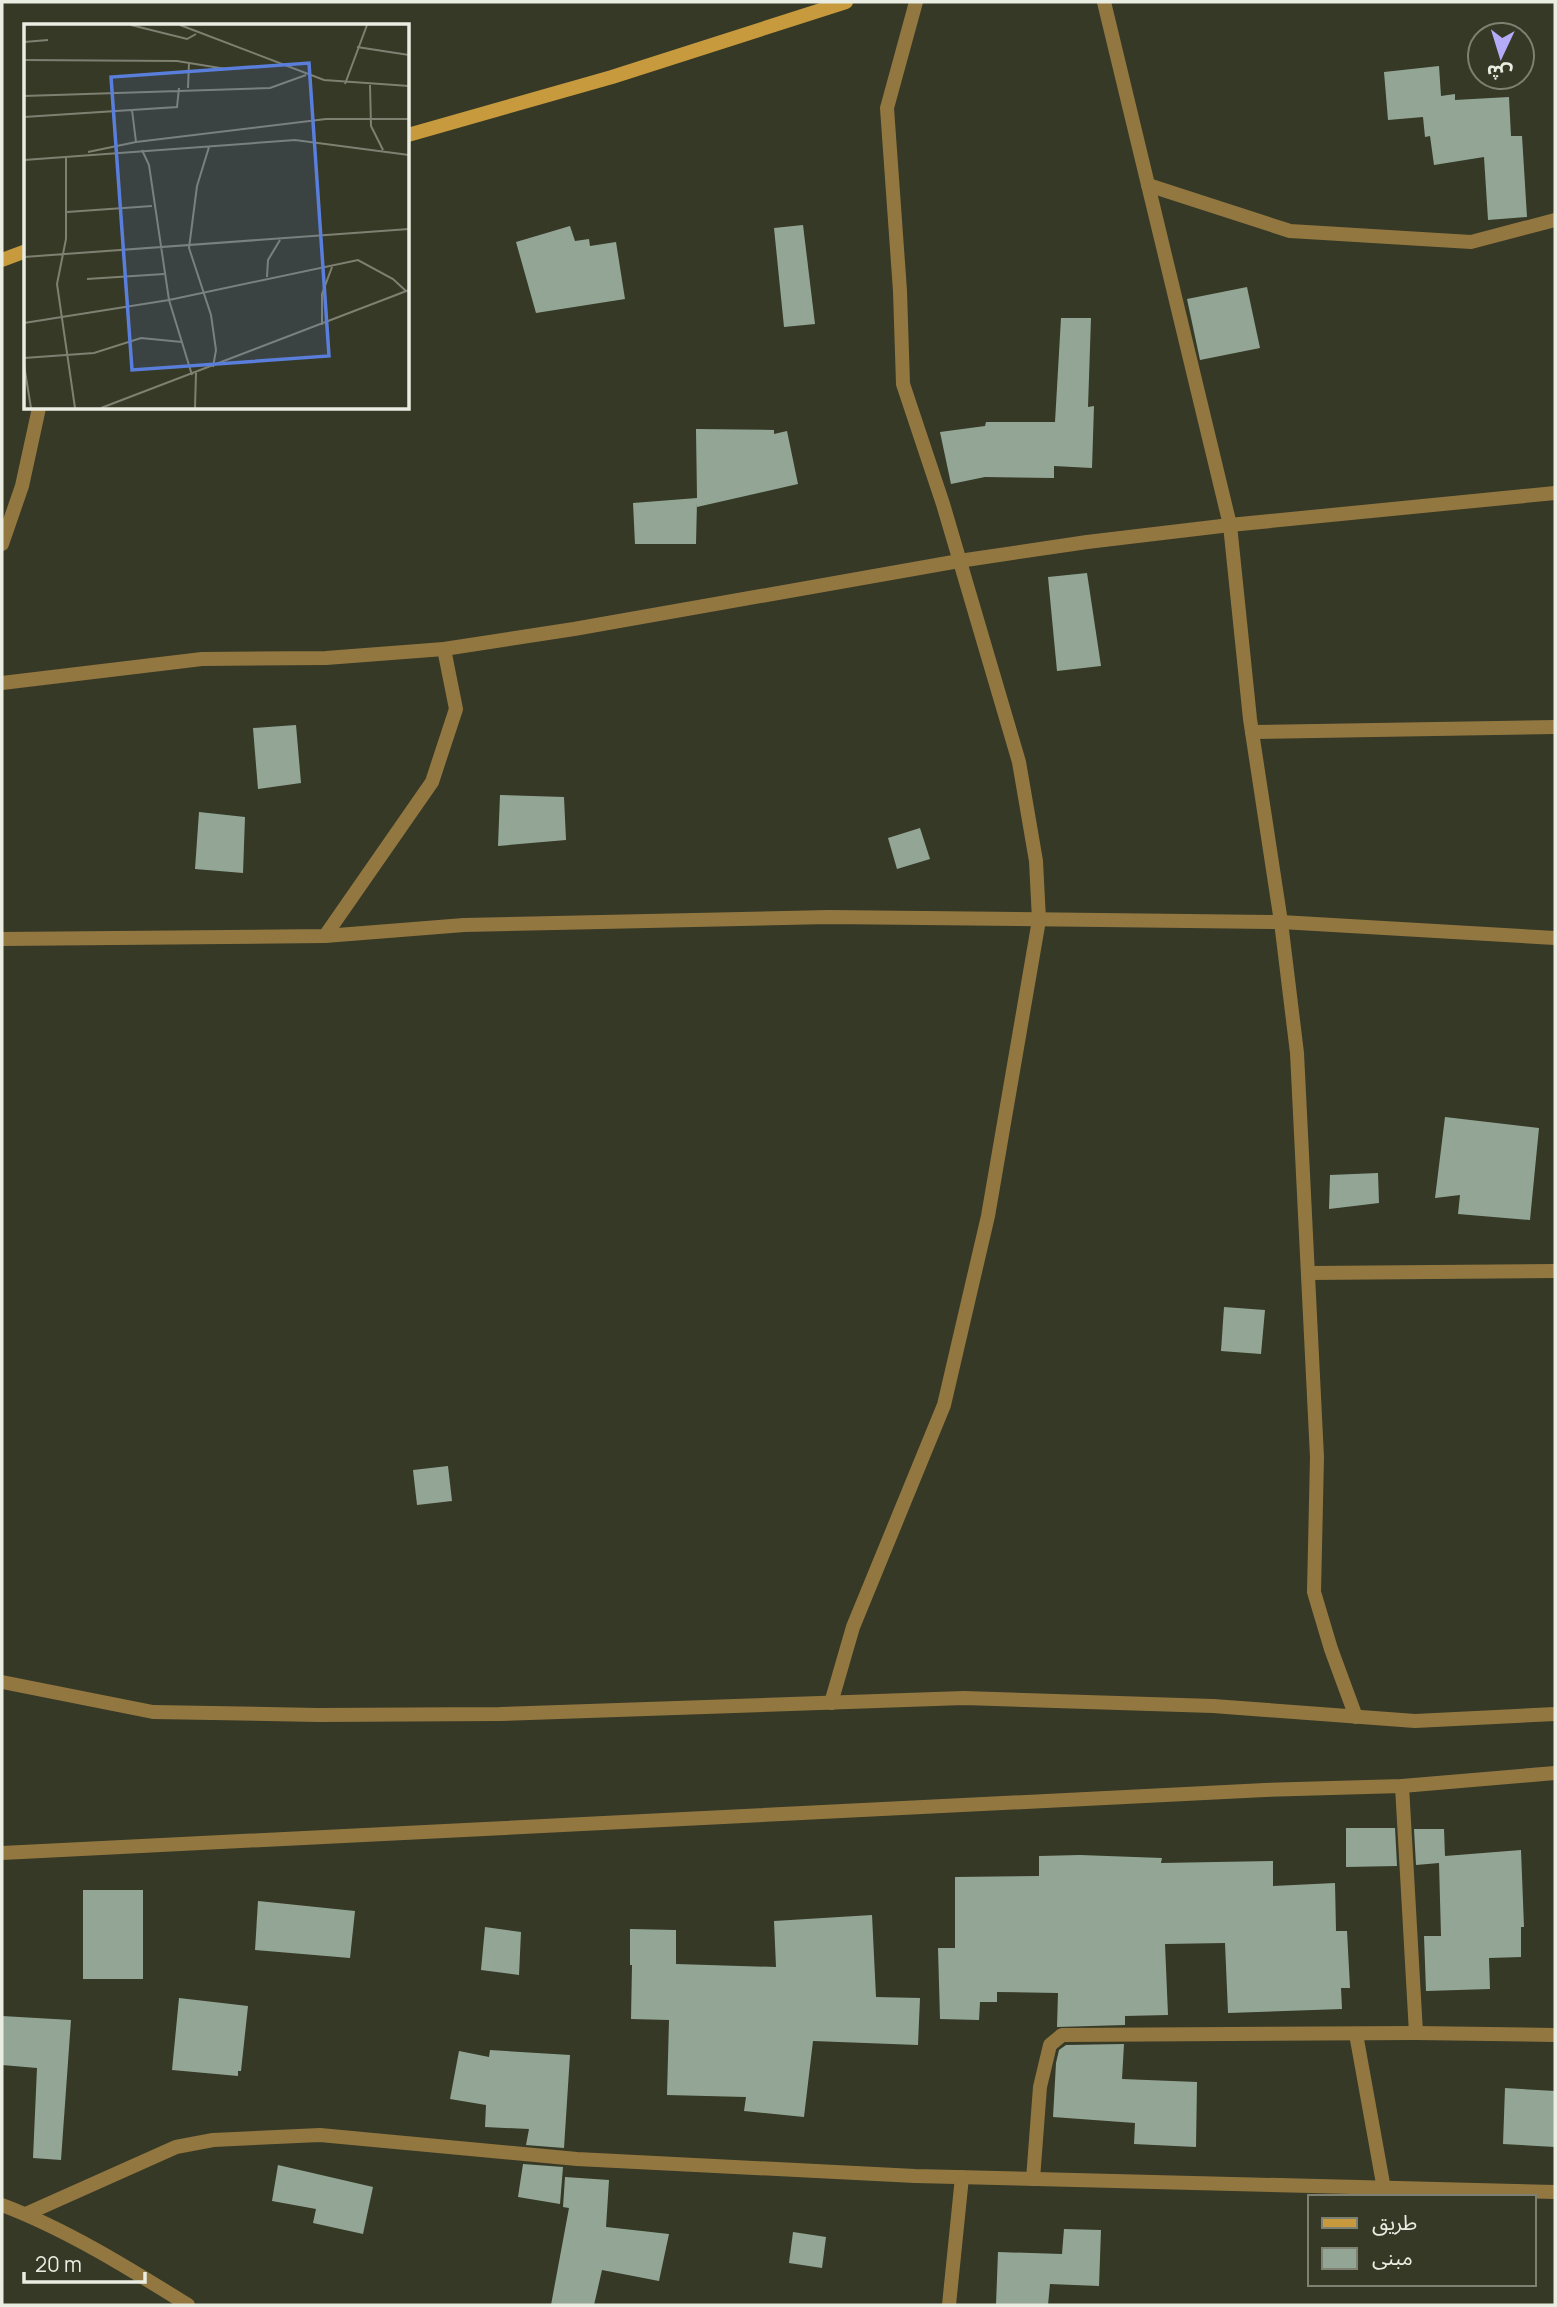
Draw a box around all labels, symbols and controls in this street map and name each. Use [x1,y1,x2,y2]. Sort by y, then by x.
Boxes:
north arrow [1466,21,1536,91]
inset map [24,24,410,410]
text: ش [1486,59,1514,87]
legend [1308,2195,1536,2286]
text: طريق [1372,2208,1417,2236]
scale bar [24,2240,145,2284]
text: مبنى [1372,2243,1413,2271]
text: 20 m [35,2250,82,2278]

